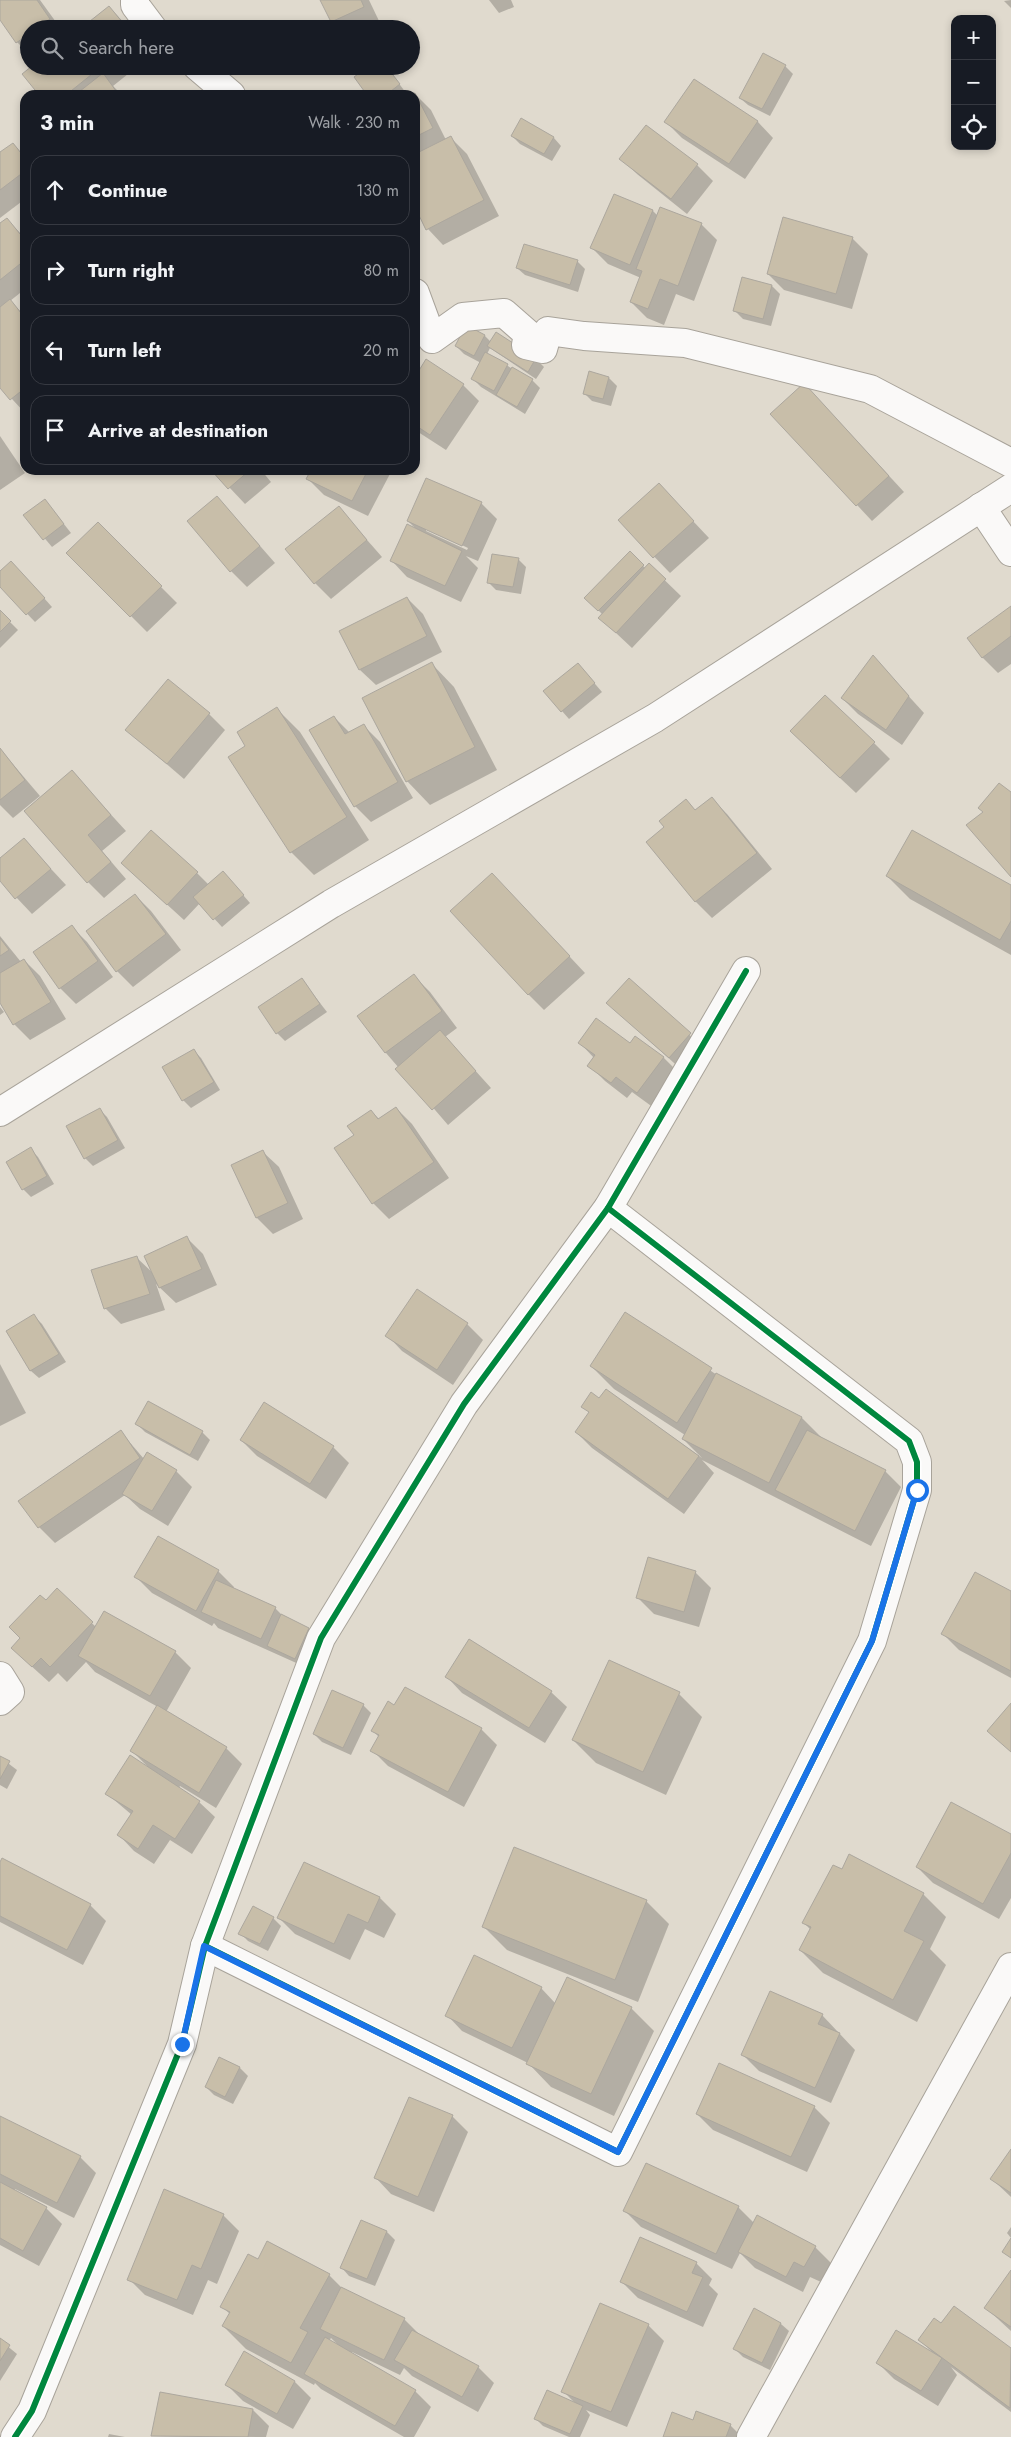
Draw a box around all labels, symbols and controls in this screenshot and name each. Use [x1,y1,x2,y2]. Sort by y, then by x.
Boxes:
map controls [951,15,996,150]
button: + [951,15,996,60]
search box [20,20,420,75]
icon: search [38,34,66,62]
text: Search here [78,34,174,61]
button: − [951,60,996,105]
button: locate [951,105,996,150]
text: 3 min [40,108,94,138]
text: Walk · 230 m [308,111,400,134]
icon: ahead [41,176,69,204]
text: Continue [88,177,167,204]
text: 130 m [356,179,399,202]
icon: right [41,256,69,284]
text: Turn right [88,257,174,284]
text: 80 m [363,259,399,282]
icon: left [41,336,69,364]
text: Turn left [88,337,161,364]
text: 20 m [363,339,399,362]
icon: arrive [41,416,69,444]
text: Arrive at destination [88,417,268,444]
route start [906,1479,929,1502]
route end [171,2033,194,2056]

